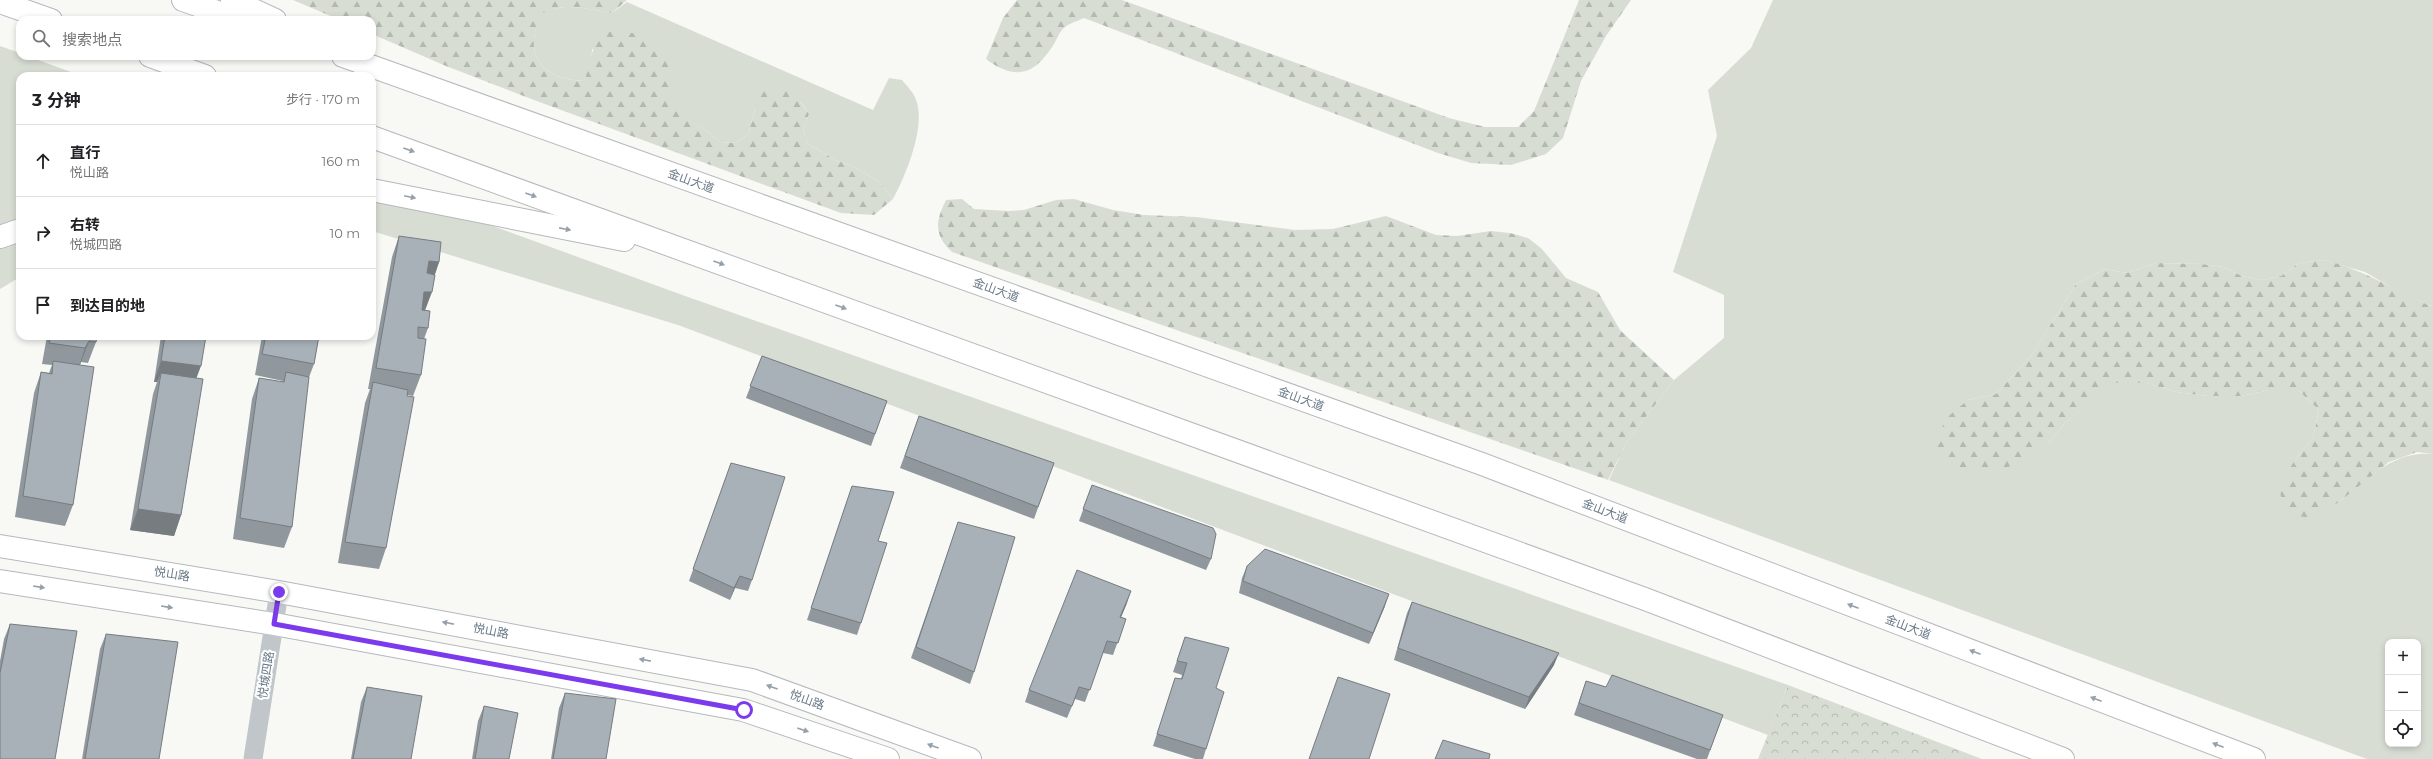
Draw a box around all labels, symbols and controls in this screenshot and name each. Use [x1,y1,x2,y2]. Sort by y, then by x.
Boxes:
search box [16,16,376,60]
icon: search [30,27,52,49]
text: 搜索地点 [62,30,122,49]
text: 3 分钟 [32,90,81,110]
text: 步行 · 170 m [286,91,360,107]
text: 直行 [70,143,100,162]
one-way arrow [403,148,415,154]
icon: ahead [32,150,54,172]
text: 160 m [322,153,360,169]
text: 悦山路 [70,164,109,180]
street label: 金山大道 [666,165,716,196]
one-way arrow [525,192,537,198]
one-way arrow [404,195,416,201]
text: 右转 [70,215,100,234]
icon: right [32,222,54,244]
text: 10 m [330,225,360,241]
one-way arrow [559,226,571,232]
text: 悦城四路 [70,236,122,252]
one-way arrow [713,261,725,267]
street label: 金山大道 [971,274,1021,305]
icon: arrive [32,294,54,316]
text: 到达目的地 [70,296,145,315]
one-way arrow [836,304,848,310]
street label: 金山大道 [1276,383,1326,414]
street label: 金山大道 [1580,495,1630,526]
street label: 悦山路 [153,563,191,584]
route end [270,583,288,601]
one-way arrow [32,584,45,590]
one-way arrow [1847,603,1859,609]
one-way arrow [161,605,173,611]
street label: 金山大道 [1883,611,1933,642]
one-way arrow [442,620,454,626]
street label: 悦山路 [472,620,510,641]
map controls [2385,639,2421,747]
button: + [2385,639,2421,675]
one-way arrow [1968,649,1980,655]
street label: 悦城四路 [254,650,277,700]
one-way arrow [639,657,651,663]
button: − [2385,675,2421,711]
one-way arrow [765,684,777,690]
street label: 悦山路 [788,686,827,713]
one-way arrow [2090,695,2102,701]
route start [735,701,753,719]
button: locate [2385,711,2421,747]
one-way arrow [797,727,809,733]
one-way arrow [927,742,939,748]
one-way arrow [2211,742,2223,748]

